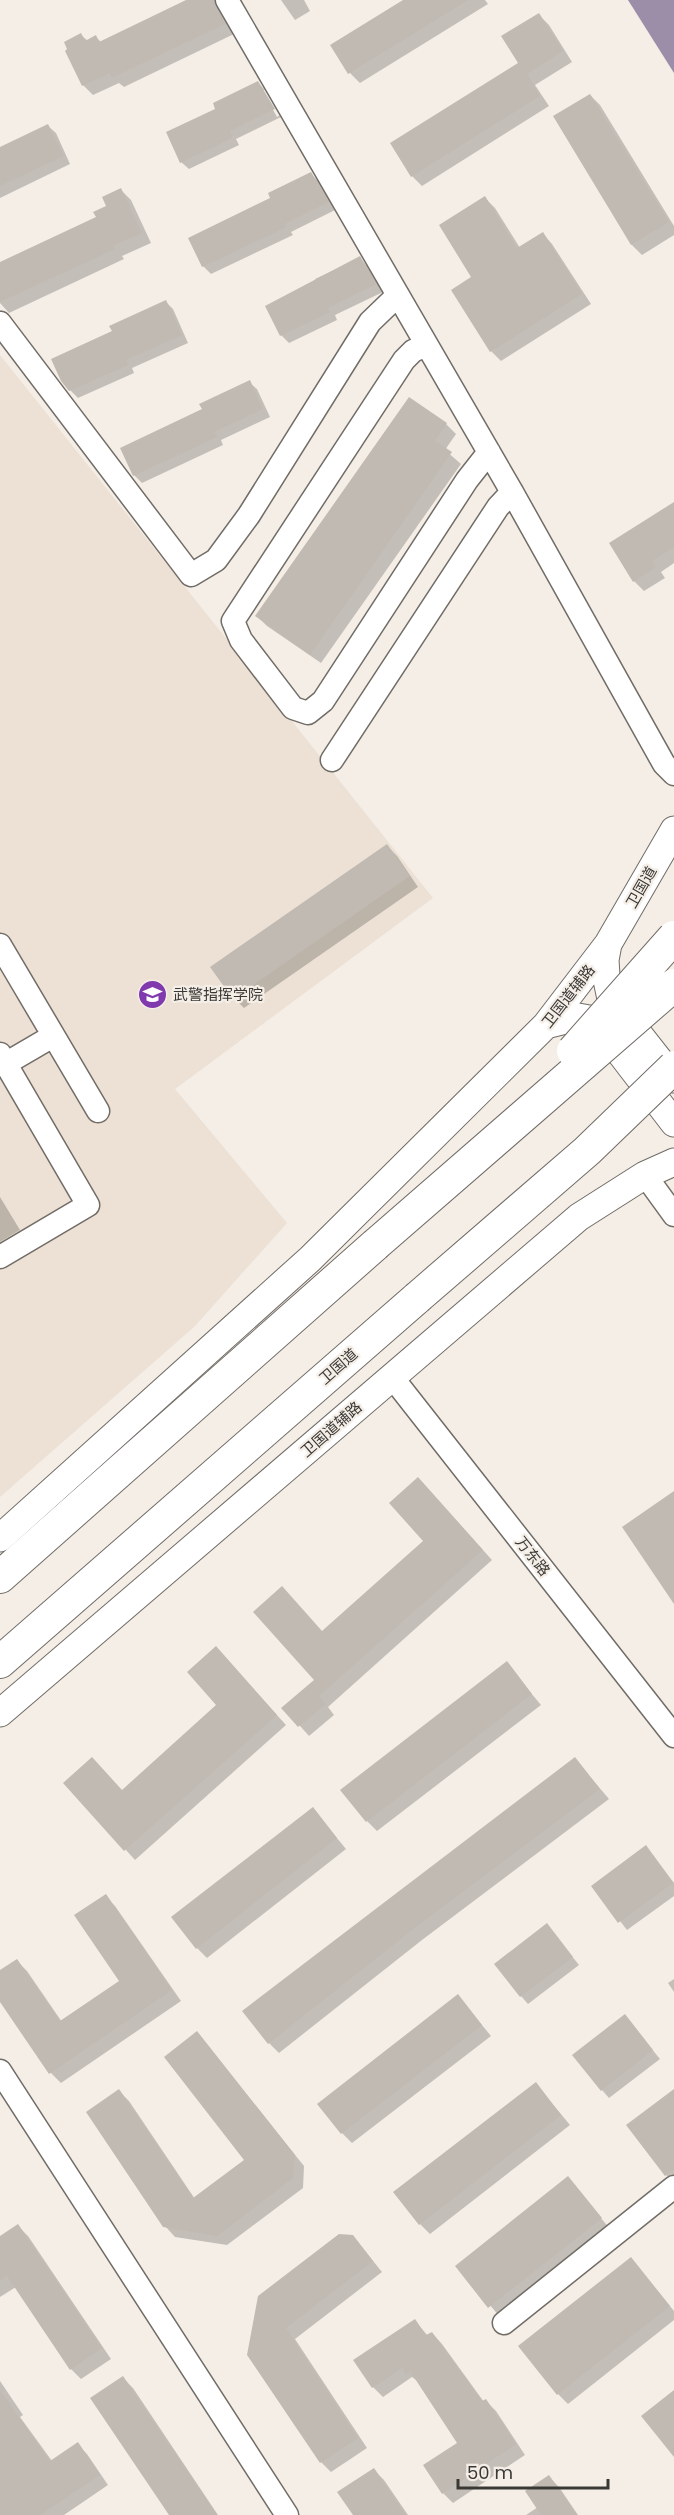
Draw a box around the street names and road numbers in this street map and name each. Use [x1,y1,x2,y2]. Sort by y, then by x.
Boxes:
street label: 卫国道 [621,862,661,912]
street label: 卫国道辅路 [537,960,599,1032]
street label: 卫国道 [314,1343,362,1389]
street label: 卫国道辅路 [296,1396,366,1462]
street label: 万东路 [511,1532,555,1580]

